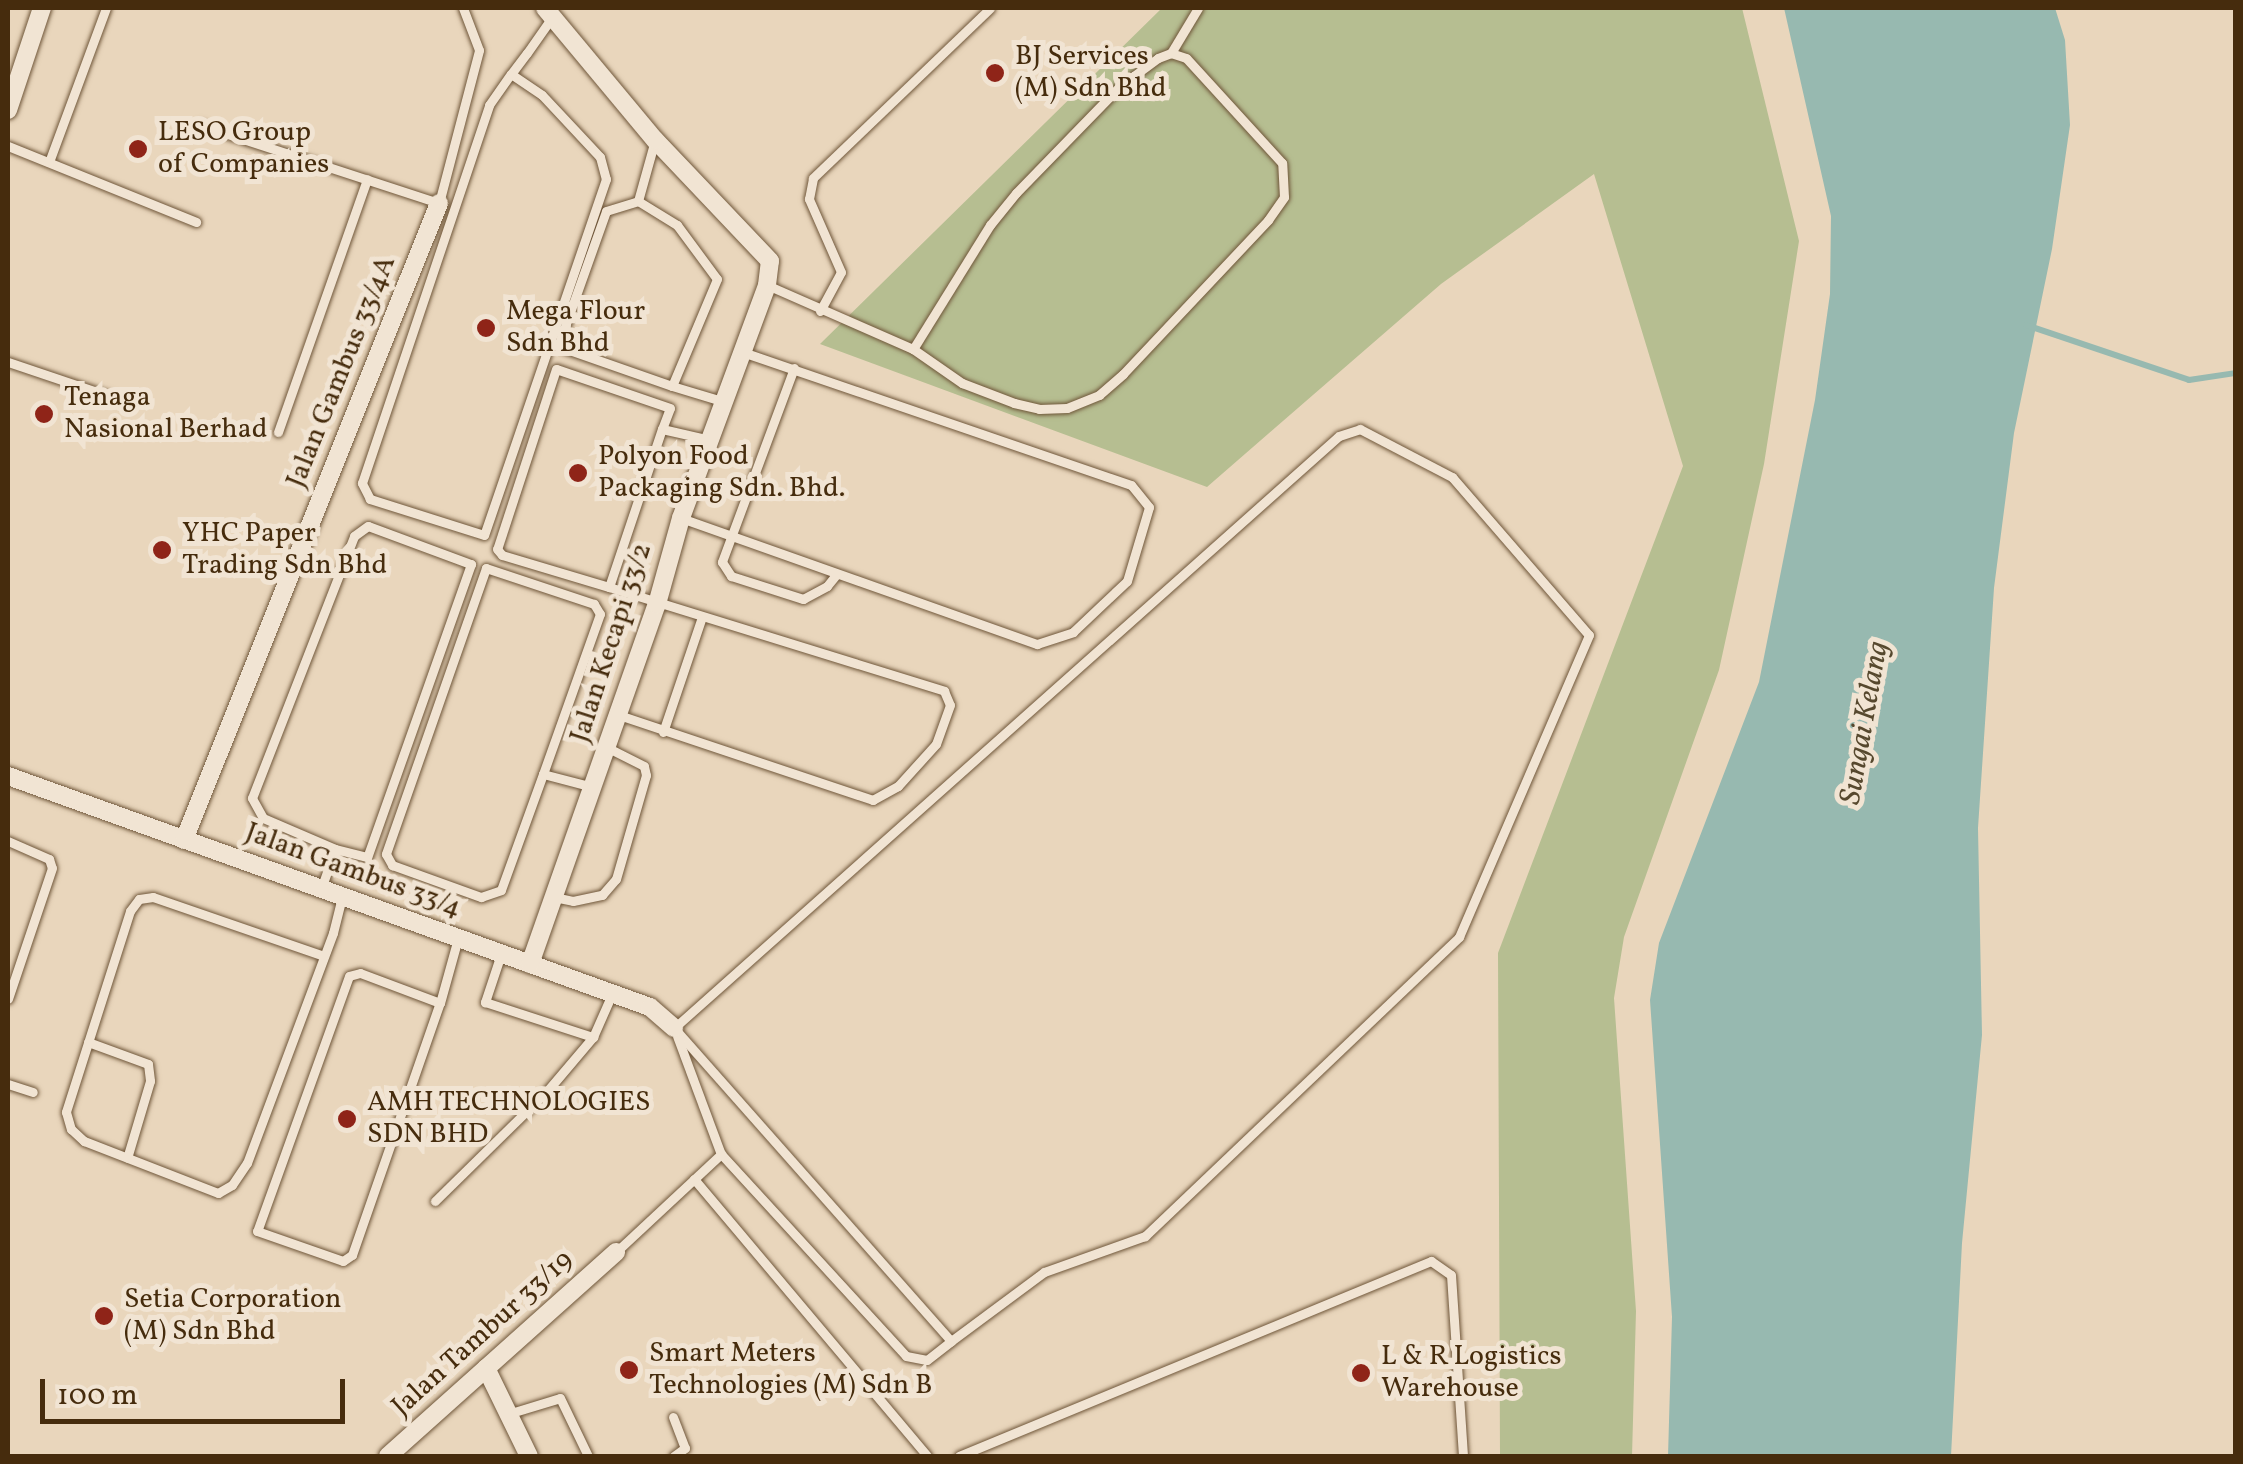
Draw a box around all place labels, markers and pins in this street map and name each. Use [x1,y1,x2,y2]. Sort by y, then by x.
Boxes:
place label: BJ Services (M) Sdn Bhd [1015,40,1166,106]
marker: BJ Services (M) Sdn Bhd [984,62,1006,84]
place label: LESO Group of Companies [158,116,326,182]
marker: LESO Group of Companies [127,138,149,160]
place label: Mega Flour Sdn Bhd [506,295,645,361]
marker: Mega Flour Sdn Bhd [475,317,497,339]
place label: Tenaga Nasional Berhad [64,381,268,447]
marker: Tenaga Nasional Berhad [33,403,55,425]
place label: Polyon Food Packaging Sdn. Bhd. [598,440,845,506]
marker: Polyon Food Packaging Sdn. Bhd. [567,462,589,484]
place label: YHC Paper Trading Sdn Bhd [182,517,387,583]
marker: YHC Paper Trading Sdn Bhd [151,539,173,561]
place label: AMH TECHNOLOGIES SDN BHD [367,1086,651,1152]
marker: AMH TECHNOLOGIES SDN BHD [336,1108,358,1130]
place label: Setia Corporation (M) Sdn Bhd [124,1283,342,1349]
marker: Setia Corporation (M) Sdn Bhd [93,1305,115,1327]
place label: Smart Meters Technologies (M) Sdn B [649,1337,932,1403]
place label: L & R Logistics Warehouse [1381,1340,1561,1406]
marker: Smart Meters Technologies (M) Sdn B [618,1359,640,1381]
marker: L & R Logistics Warehouse [1350,1362,1372,1384]

